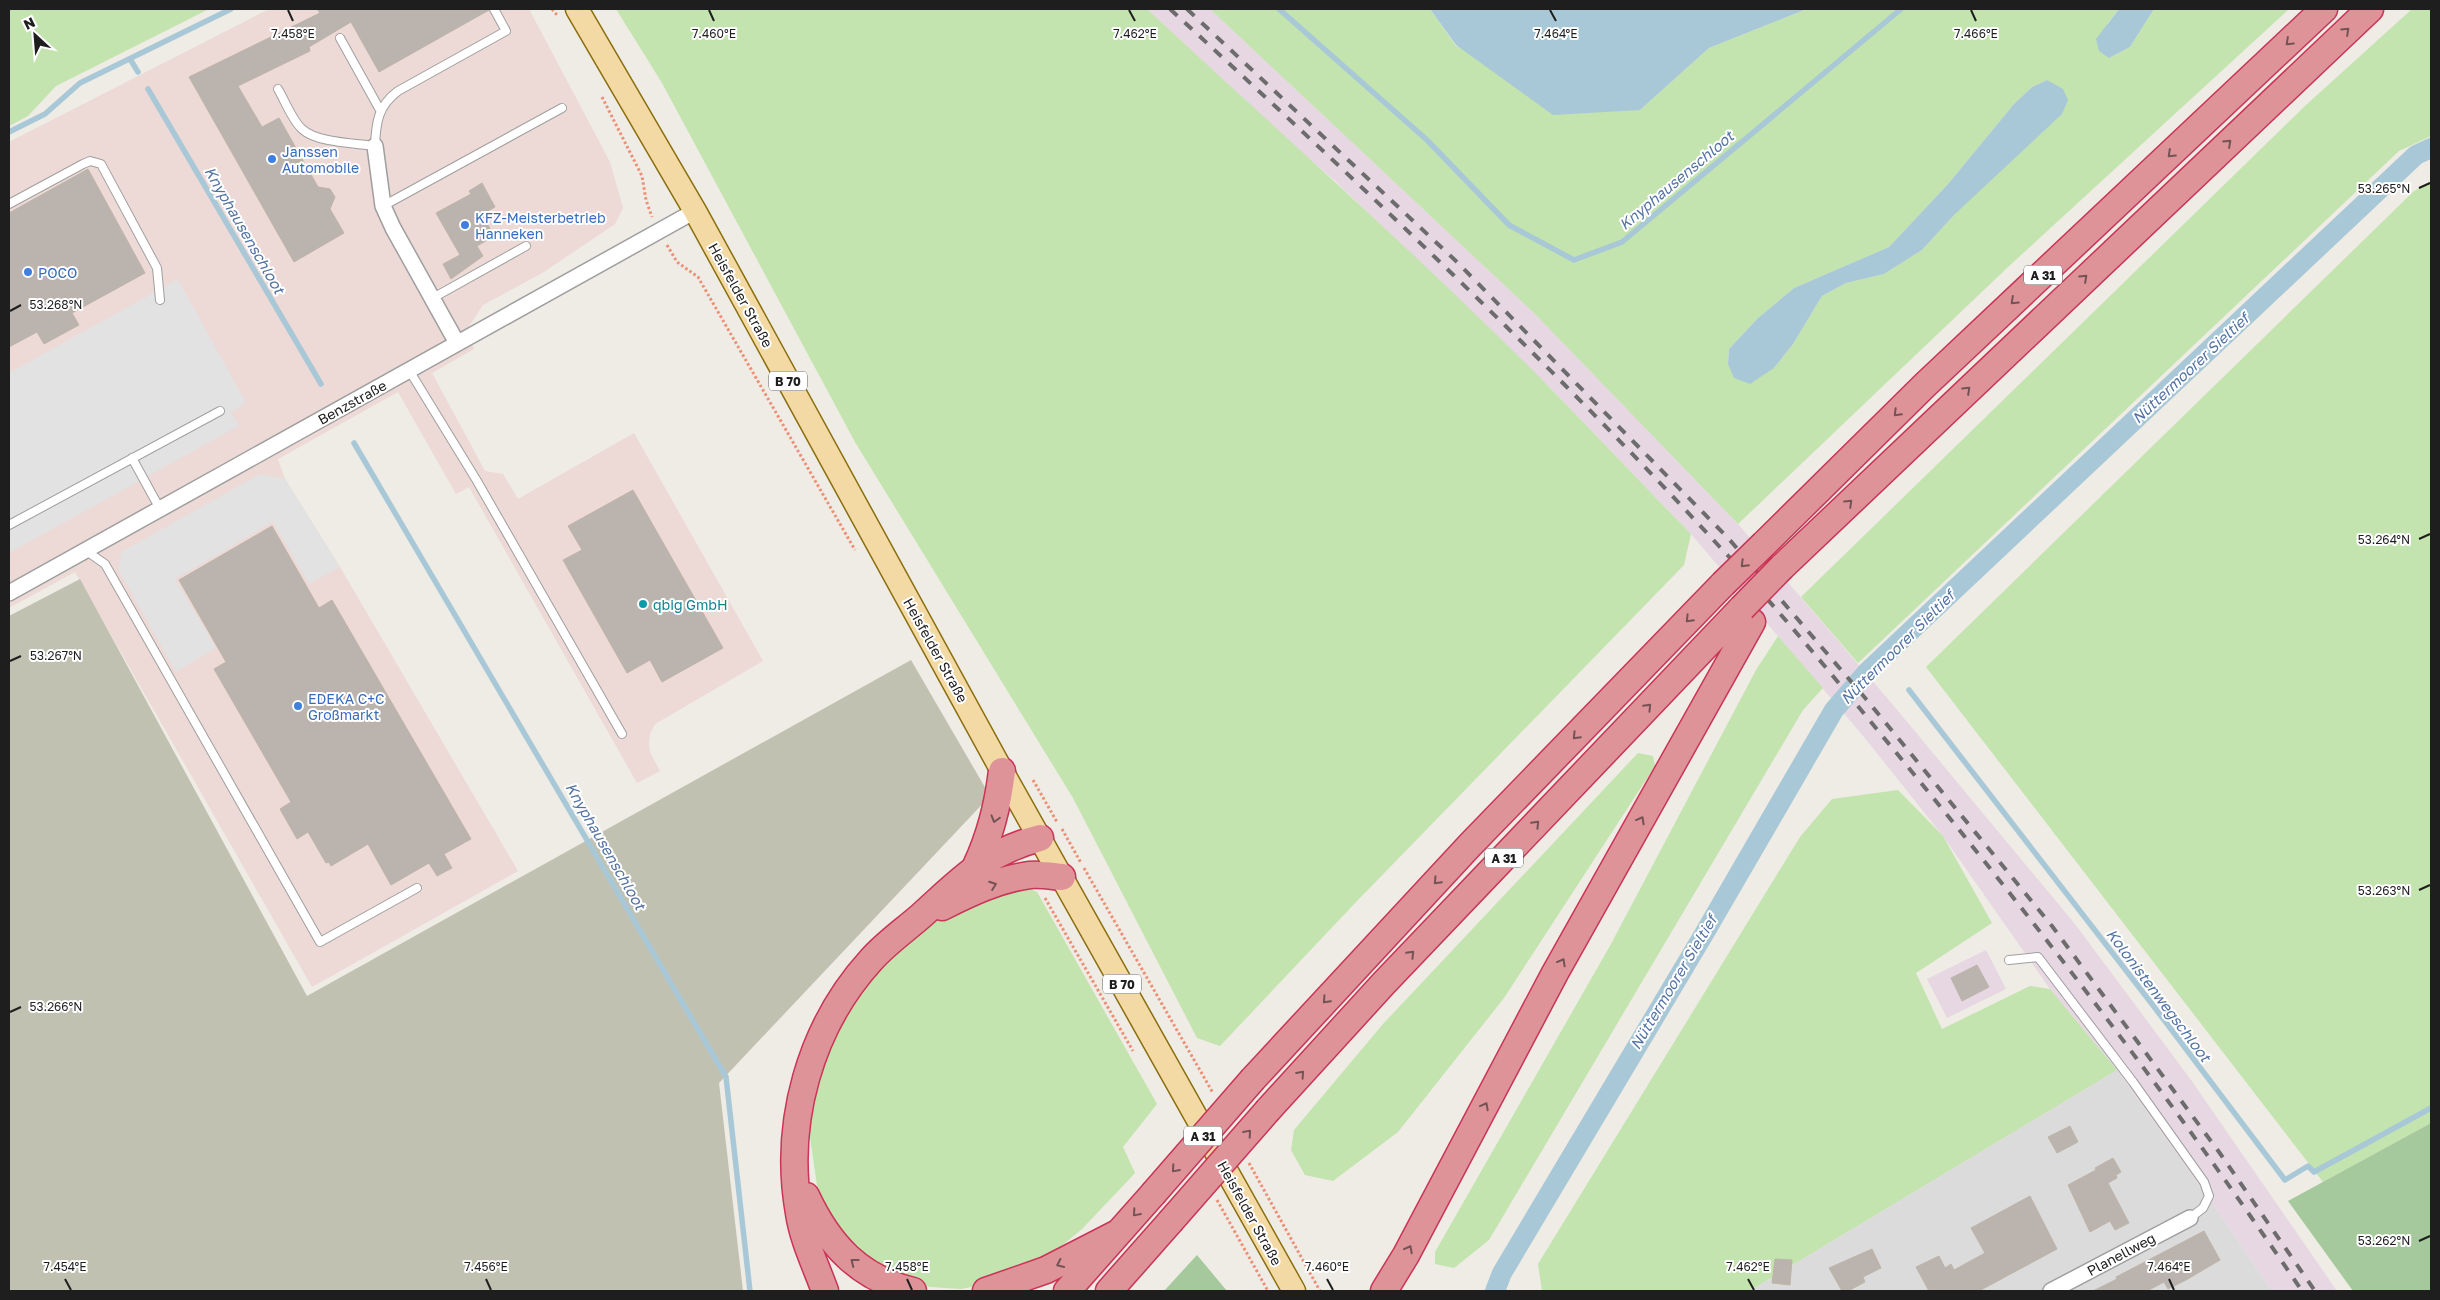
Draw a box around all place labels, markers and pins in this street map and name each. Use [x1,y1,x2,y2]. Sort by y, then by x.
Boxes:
place label: Janssen Automobile [282,143,359,176]
marker: Janssen Automobile [266,153,278,165]
place label: KFZ-Meisterbetrieb Hanneken [475,209,606,242]
marker: KFZ-Meisterbetrieb Hanneken [459,219,471,231]
place label: POCO [38,264,77,281]
marker: POCO [22,266,34,278]
place label: qbig GmbH [653,596,728,613]
marker: qbig GmbH [637,598,649,610]
place label: EDEKA C+C Großmarkt [308,690,384,723]
marker: EDEKA C+C Großmarkt [292,700,304,712]

